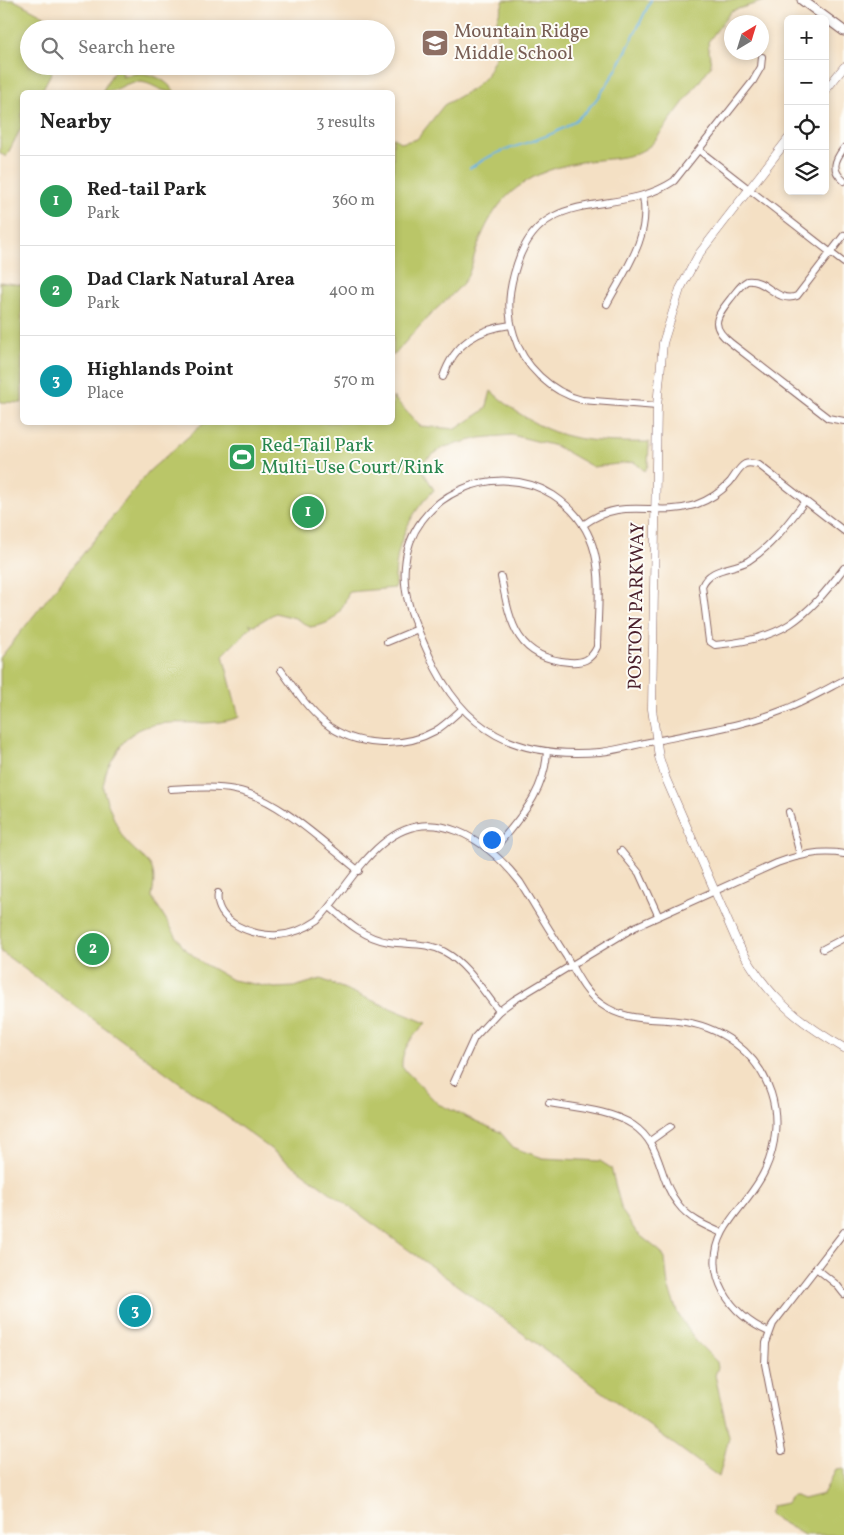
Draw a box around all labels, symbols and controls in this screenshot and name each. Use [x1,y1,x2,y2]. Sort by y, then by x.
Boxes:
north arrow [724,15,769,60]
map controls [784,15,829,195]
button: + [784,15,829,60]
place label: Mountain Ridge Middle School [454,19,589,67]
search box [20,20,395,75]
school or university icon: Mountain Ridge Middle School [420,28,450,58]
icon: search [38,34,66,62]
text: Search here [78,35,175,61]
button: − [784,60,829,105]
button: locate [784,105,829,150]
text: Nearby [40,108,111,137]
text: 3 results [316,112,375,134]
button: layers [784,150,829,195]
text: Red-tail Park [87,177,206,203]
text: 1 [53,190,59,212]
text: 360 m [332,190,375,212]
text: Park [87,203,120,225]
text: Dad Clark Natural Area [87,267,295,293]
text: 2 [52,280,60,302]
text: 400 m [329,280,375,302]
text: Park [87,293,120,315]
text: Highlands Point [87,357,233,383]
text: 3 [52,370,60,392]
text: 570 m [333,370,375,392]
text: Place [87,383,124,405]
place label: Red-Tail Park Multi-Use Court/Rink [261,433,444,481]
sports icon: Red-Tail Park Multi-Use Court/Rink [227,442,257,472]
pin: 1 [292,493,324,531]
street label: POSTON PARKWAY [623,522,651,690]
your location [479,827,505,853]
pin: 2 [77,930,109,968]
pin: 3 [119,1292,151,1330]

